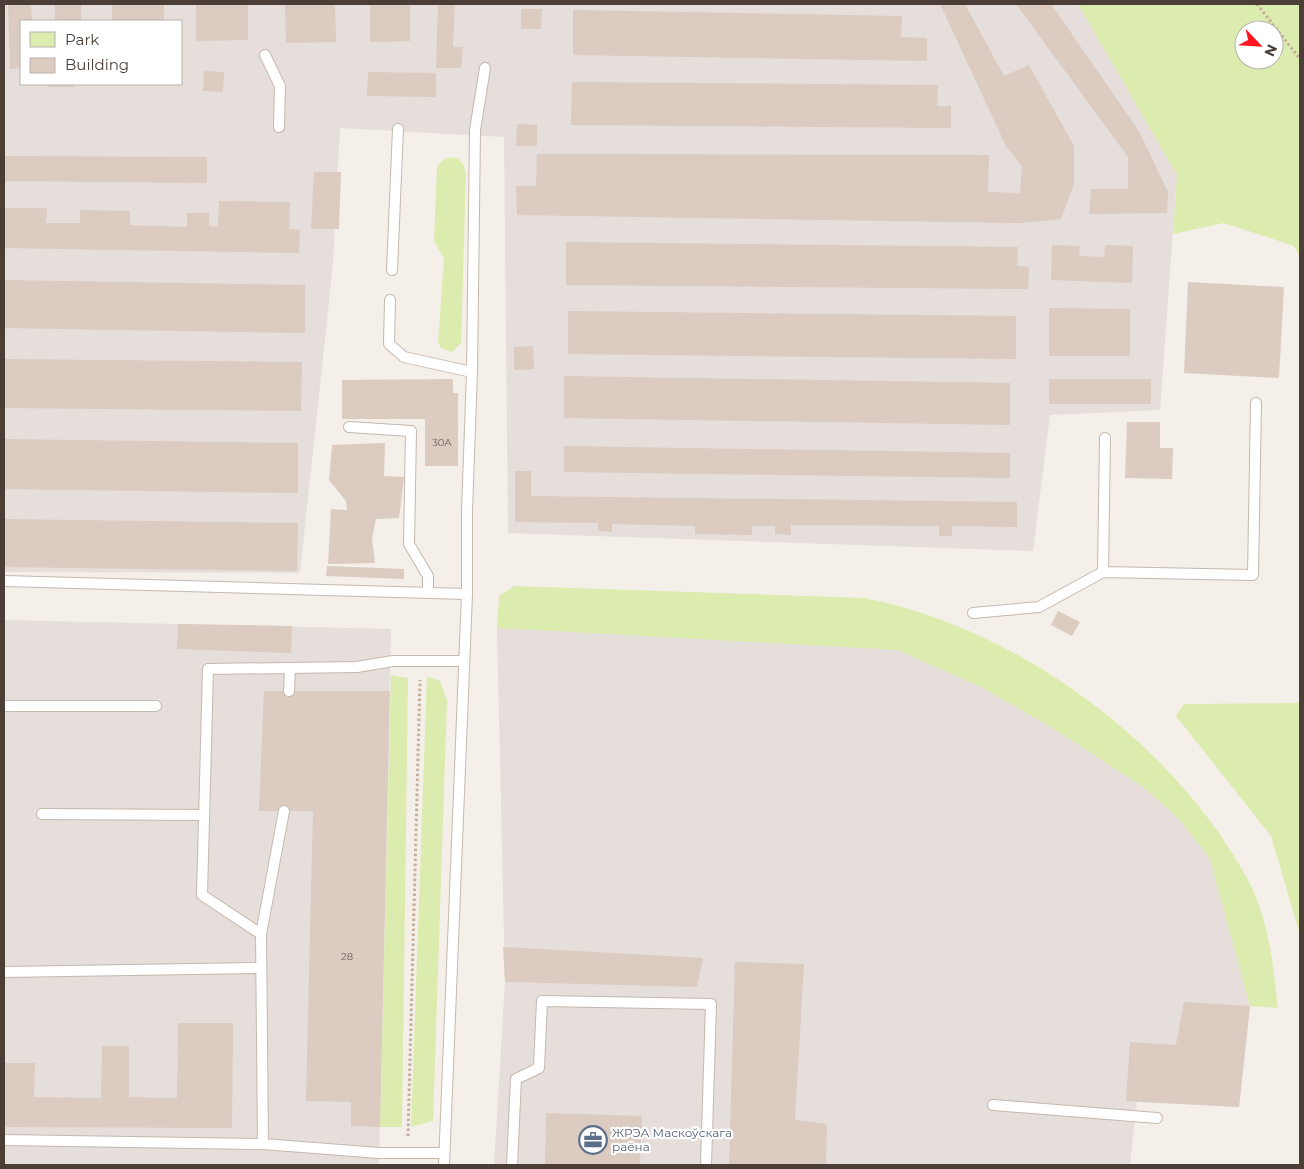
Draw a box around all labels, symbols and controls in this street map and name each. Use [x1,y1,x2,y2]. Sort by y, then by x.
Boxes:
legend [20,20,182,85]
north arrow [1234,20,1284,70]
text: Park [65,30,99,49]
text: N [1260,42,1281,59]
text: Building [65,55,129,74]
house number: 30А [432,436,452,449]
house number: 28 [341,950,353,963]
office icon: ЖРЭА Маскоўскага раёна [578,1125,608,1155]
place label: ЖРЭА Маскоўскага раёна [612,1125,732,1154]

